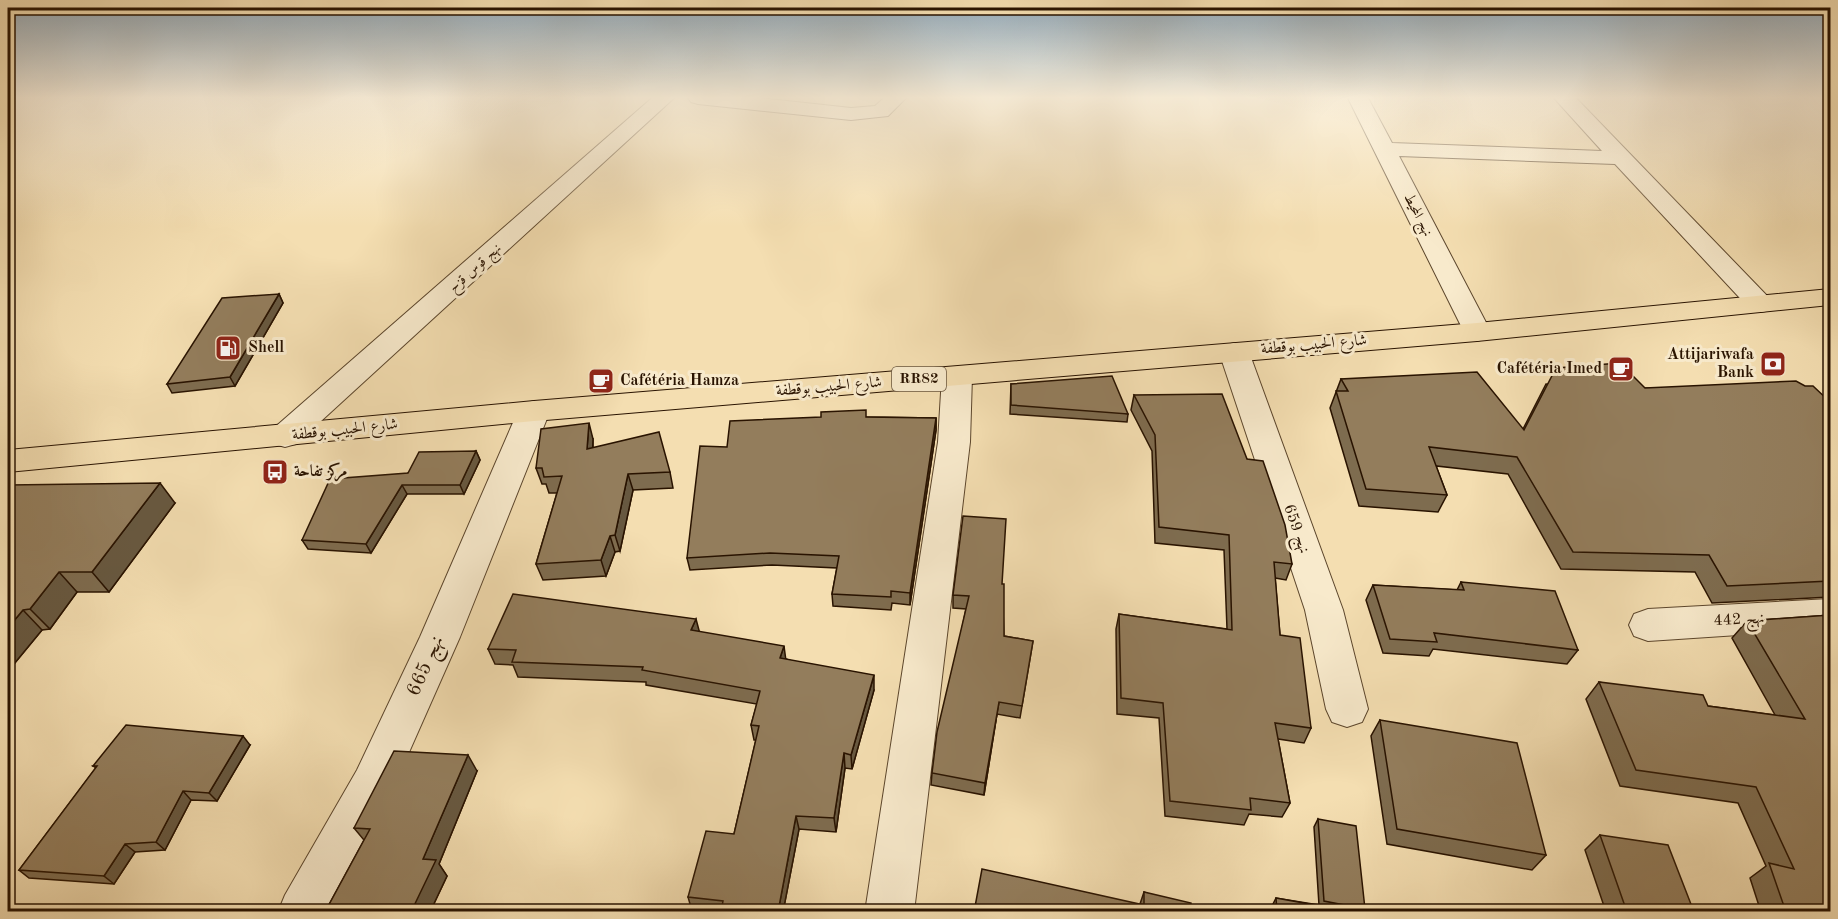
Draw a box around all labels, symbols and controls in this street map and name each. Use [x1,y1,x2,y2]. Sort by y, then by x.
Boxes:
street label: نهج المحيط [1397,191,1435,241]
street label: نهج قوس قزح [446,241,507,299]
street label: شارع الحبيب بوقطفة [1260,332,1368,362]
fuel station icon: Shell [213,333,243,363]
place label: Shell [248,340,284,356]
place label: Attijariwafa Bank [1667,347,1754,381]
bank icon: Attijariwafa Bank [1758,349,1788,379]
cafe icon: Cafétéria Imed [1606,354,1636,384]
place label: Cafétéria Imed [1496,361,1602,377]
cafe icon: Cafétéria Hamza [586,366,616,396]
road number: RR82 [892,367,946,391]
place label: Cafétéria Hamza [620,373,739,389]
street label: شارع الحبيب بوقطفة [775,374,883,404]
street label: شارع الحبيب بوقطفة [291,416,399,447]
bus stop icon: مركز تفاحة [260,457,290,487]
place label: مركز تفاحة [294,462,347,482]
street label: نهج 659 [1275,502,1312,557]
street label: نهج 442 [1713,611,1765,634]
street label: نهج 665 [404,633,454,702]

